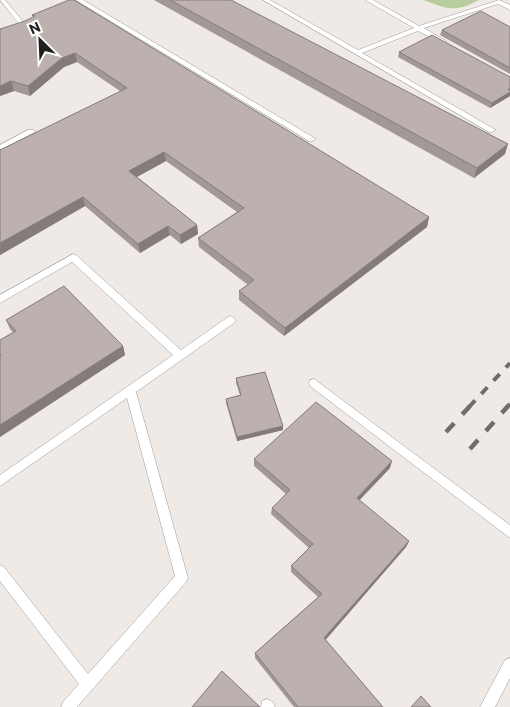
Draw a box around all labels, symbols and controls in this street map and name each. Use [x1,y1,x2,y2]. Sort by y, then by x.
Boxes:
north arrow [15,15,65,65]
text: N [26,18,43,38]

